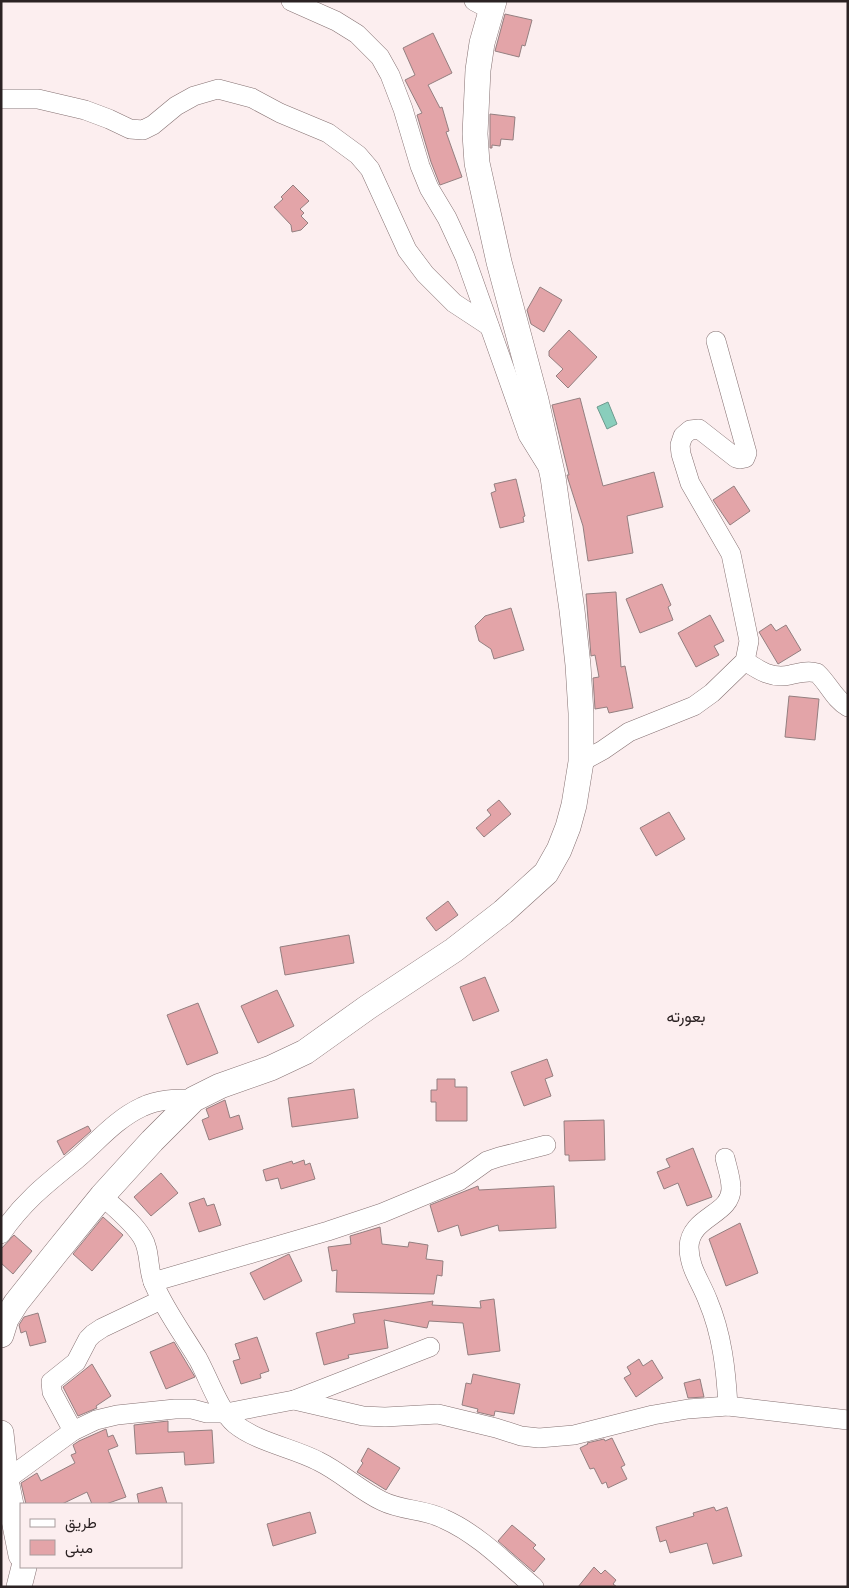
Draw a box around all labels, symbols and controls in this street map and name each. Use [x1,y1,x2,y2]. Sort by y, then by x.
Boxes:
district label: بعورته [667,1006,705,1027]
legend [20,1503,182,1568]
text: طريق [65,1513,97,1533]
text: مبنى [65,1538,93,1558]

